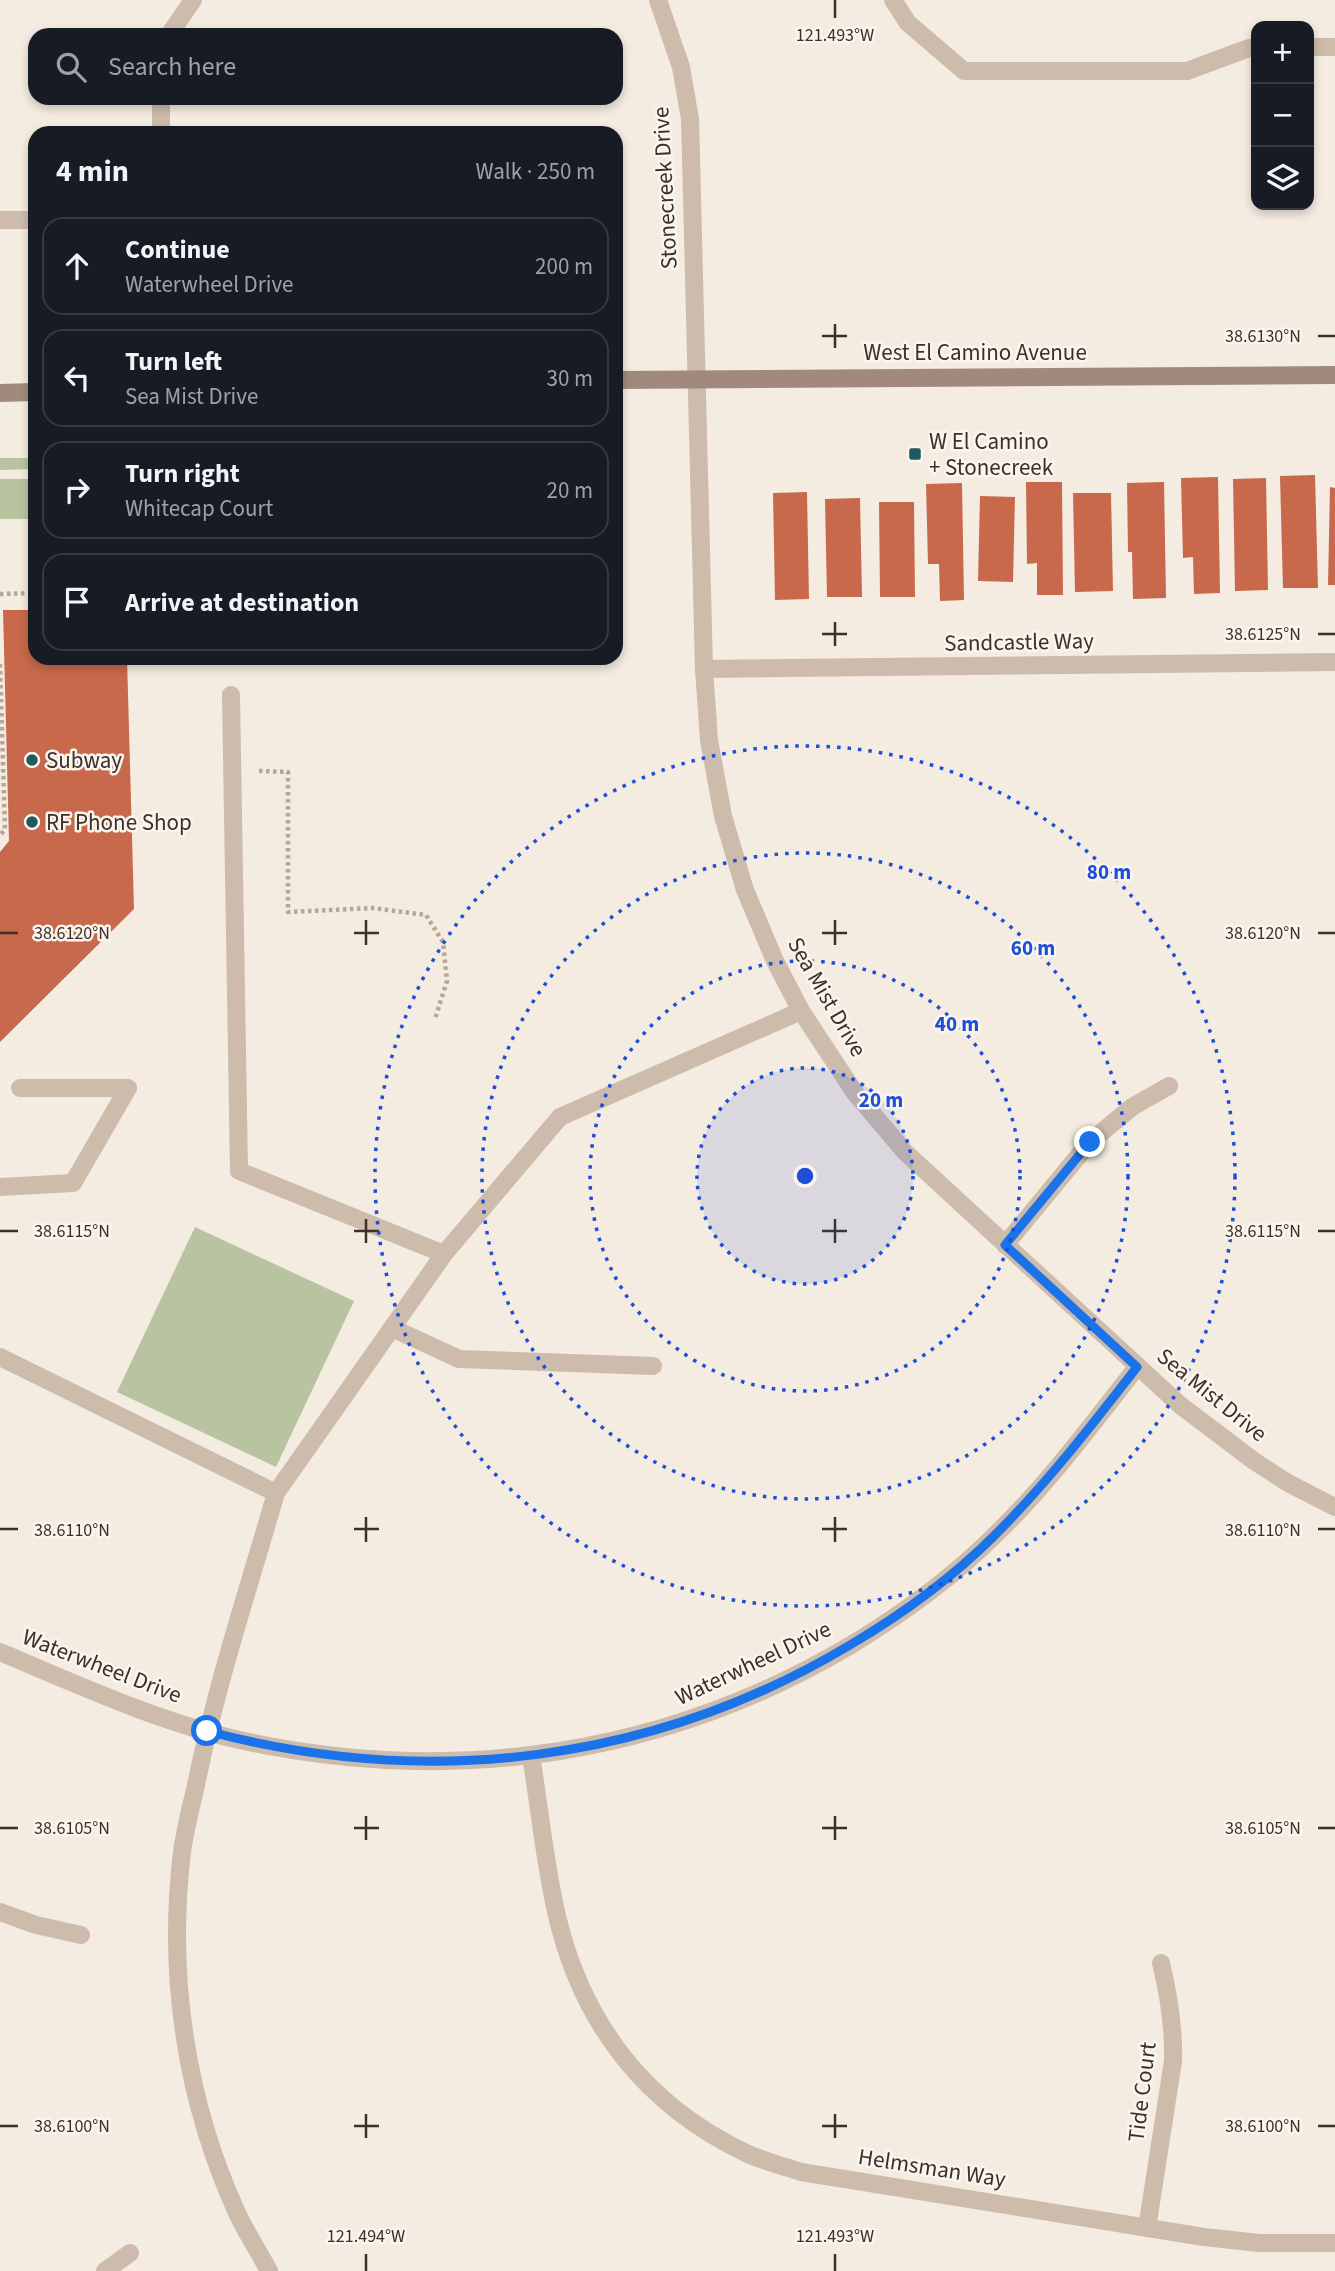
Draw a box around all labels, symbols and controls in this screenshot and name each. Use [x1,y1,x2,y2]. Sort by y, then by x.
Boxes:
map controls [1251,21,1314,210]
button: + [1251,21,1314,84]
text: 121.493°W [796,23,874,48]
search box [28,28,623,105]
icon: search [52,48,90,86]
text: Search here [108,48,236,85]
button: − [1251,84,1314,147]
street label: Stonecreek Drive [644,106,686,270]
button: layers [1251,147,1314,210]
text: 4 min [56,150,129,193]
text: Walk · 250 m [476,155,595,188]
text: Continue [125,231,230,268]
icon: ahead [58,247,96,285]
text: 200 m [535,250,593,283]
text: Waterwheel Drive [125,268,293,301]
text: 38.6130°N [1225,324,1301,349]
street label: West El Camino Avenue [863,336,1087,369]
text: Turn left [125,343,222,380]
icon: left [58,359,96,397]
text: 30 m [546,362,593,395]
text: Sea Mist Drive [125,380,258,413]
place label: W El Camino + Stonecreek [929,425,1054,484]
marker: W El Camino + Stonecreek [907,446,923,462]
text: Turn right [125,455,240,492]
icon: right [58,471,96,509]
text: 20 m [546,474,593,507]
text: Whitecap Court [125,492,273,525]
icon: arrive [58,583,96,621]
text: Arrive at destination [125,584,359,621]
text: 38.6125°N [1225,622,1301,647]
street label: Sandcastle Way [944,624,1094,660]
place label: Subway [46,744,122,777]
marker: Subway [24,752,40,768]
place label: RF Phone Shop [46,806,192,839]
marker: RF Phone Shop [24,814,40,830]
text: 80 m [1087,857,1131,887]
text: 38.6120°N [34,921,110,946]
text: 38.6120°N [1225,921,1301,946]
street label: Sea Mist Drive [779,931,875,1063]
text: 60 m [1011,933,1055,963]
text: 40 m [935,1009,979,1039]
text: 20 m [859,1085,903,1115]
route end [1074,1126,1105,1157]
centre of rings [793,1164,817,1188]
text: 38.6115°N [34,1219,110,1244]
text: 38.6115°N [1225,1219,1301,1244]
street label: Sea Mist Drive [1150,1340,1274,1450]
text: 38.6110°N [34,1518,110,1543]
text: 38.6110°N [1225,1518,1301,1543]
street label: Waterwheel Drive [670,1612,836,1714]
street label: Waterwheel Drive [17,1620,187,1712]
route start [191,1715,222,1746]
text: 38.6105°N [34,1816,110,1841]
text: 38.6105°N [1225,1816,1301,1841]
street label: Tide Court [1119,2040,1165,2144]
text: 38.6100°N [34,2114,110,2139]
text: 38.6100°N [1225,2114,1301,2139]
street label: Helmsman Way [856,2140,1008,2196]
text: 121.494°W [327,2224,405,2249]
text: 121.493°W [796,2224,874,2249]

